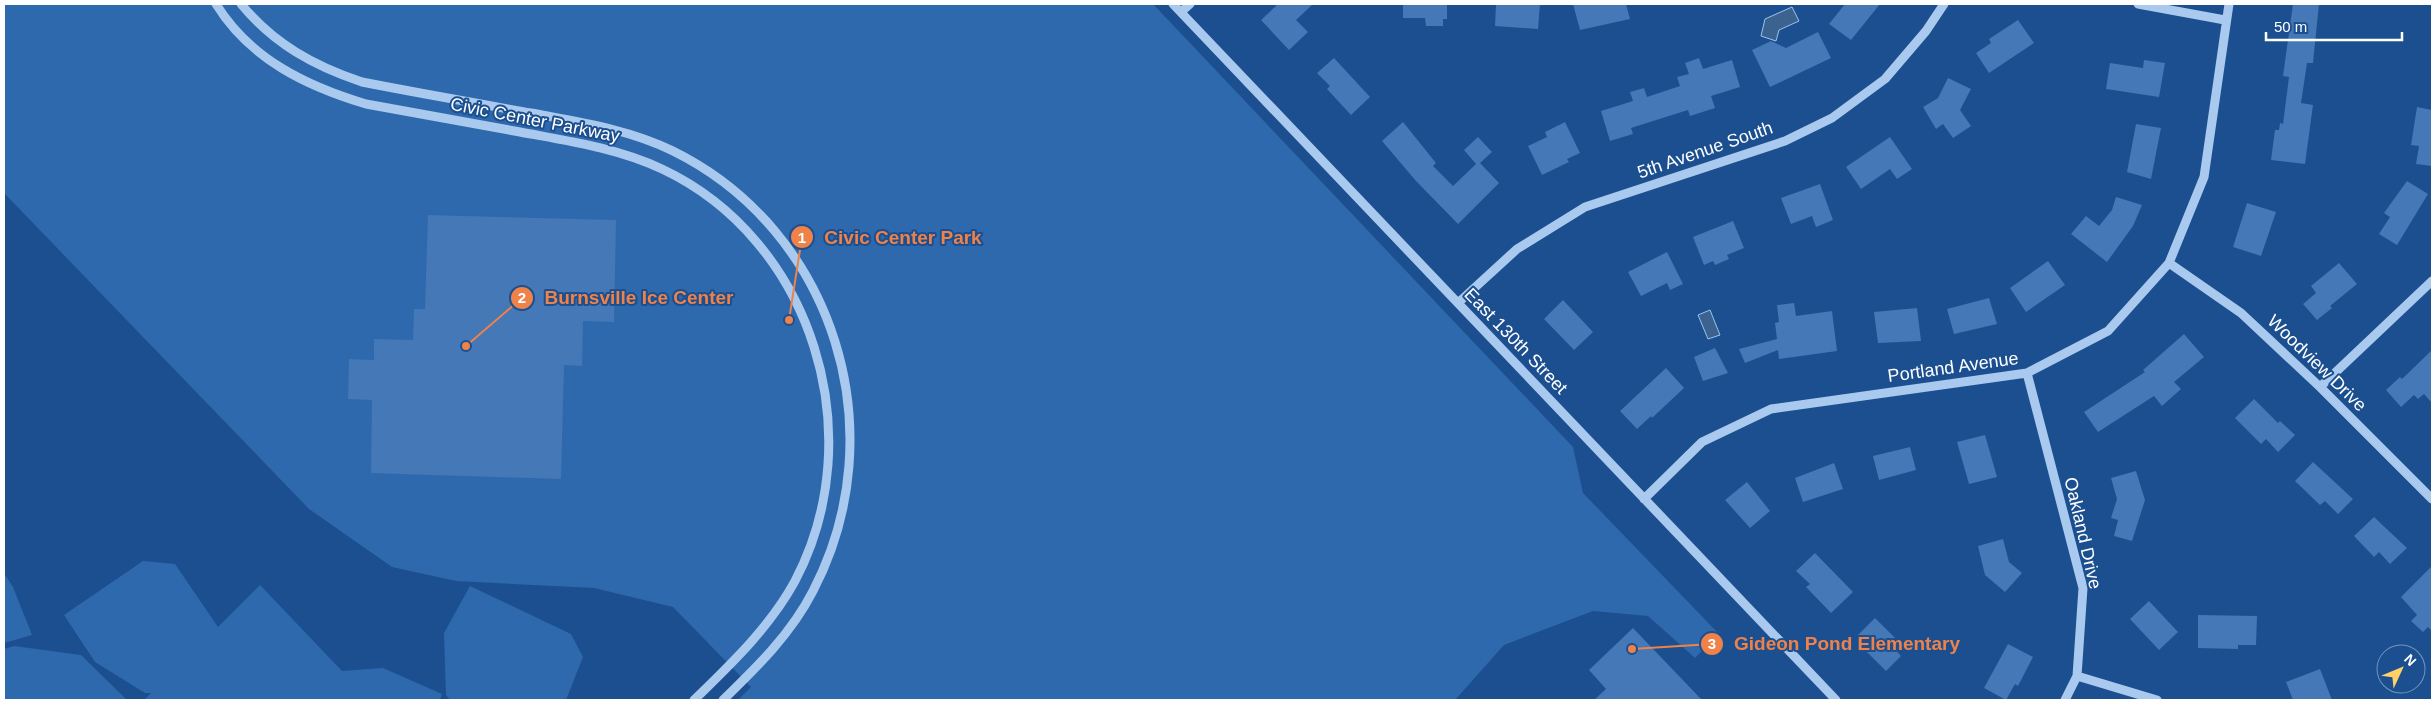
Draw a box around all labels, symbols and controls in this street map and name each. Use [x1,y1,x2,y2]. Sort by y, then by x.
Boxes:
scale bar [2266,10,2402,42]
text: 50 m [2274,18,2307,35]
street label: Civic Center Parkway [449,94,621,146]
street label: 5th Avenue South [1635,117,1775,183]
callout: Civic Center Park [789,220,992,254]
text: Civic Center Park [824,227,982,248]
text: 1 [798,229,806,246]
callout: Burnsville Ice Center [510,281,744,315]
street label: East 130th Street [1460,284,1572,398]
text: Burnsville Ice Center [544,287,734,308]
text: 2 [518,289,526,306]
street label: Woodview Drive [2263,311,2371,415]
street label: Portland Avenue [1886,348,2020,386]
street label: Oakland Drive [2060,475,2106,591]
callout: Gideon Pond Elementary [1699,627,1970,661]
text: Gideon Pond Elementary [1734,633,1960,654]
text: 3 [1708,635,1716,652]
north arrow [2376,644,2426,694]
text: N [2401,651,2420,669]

